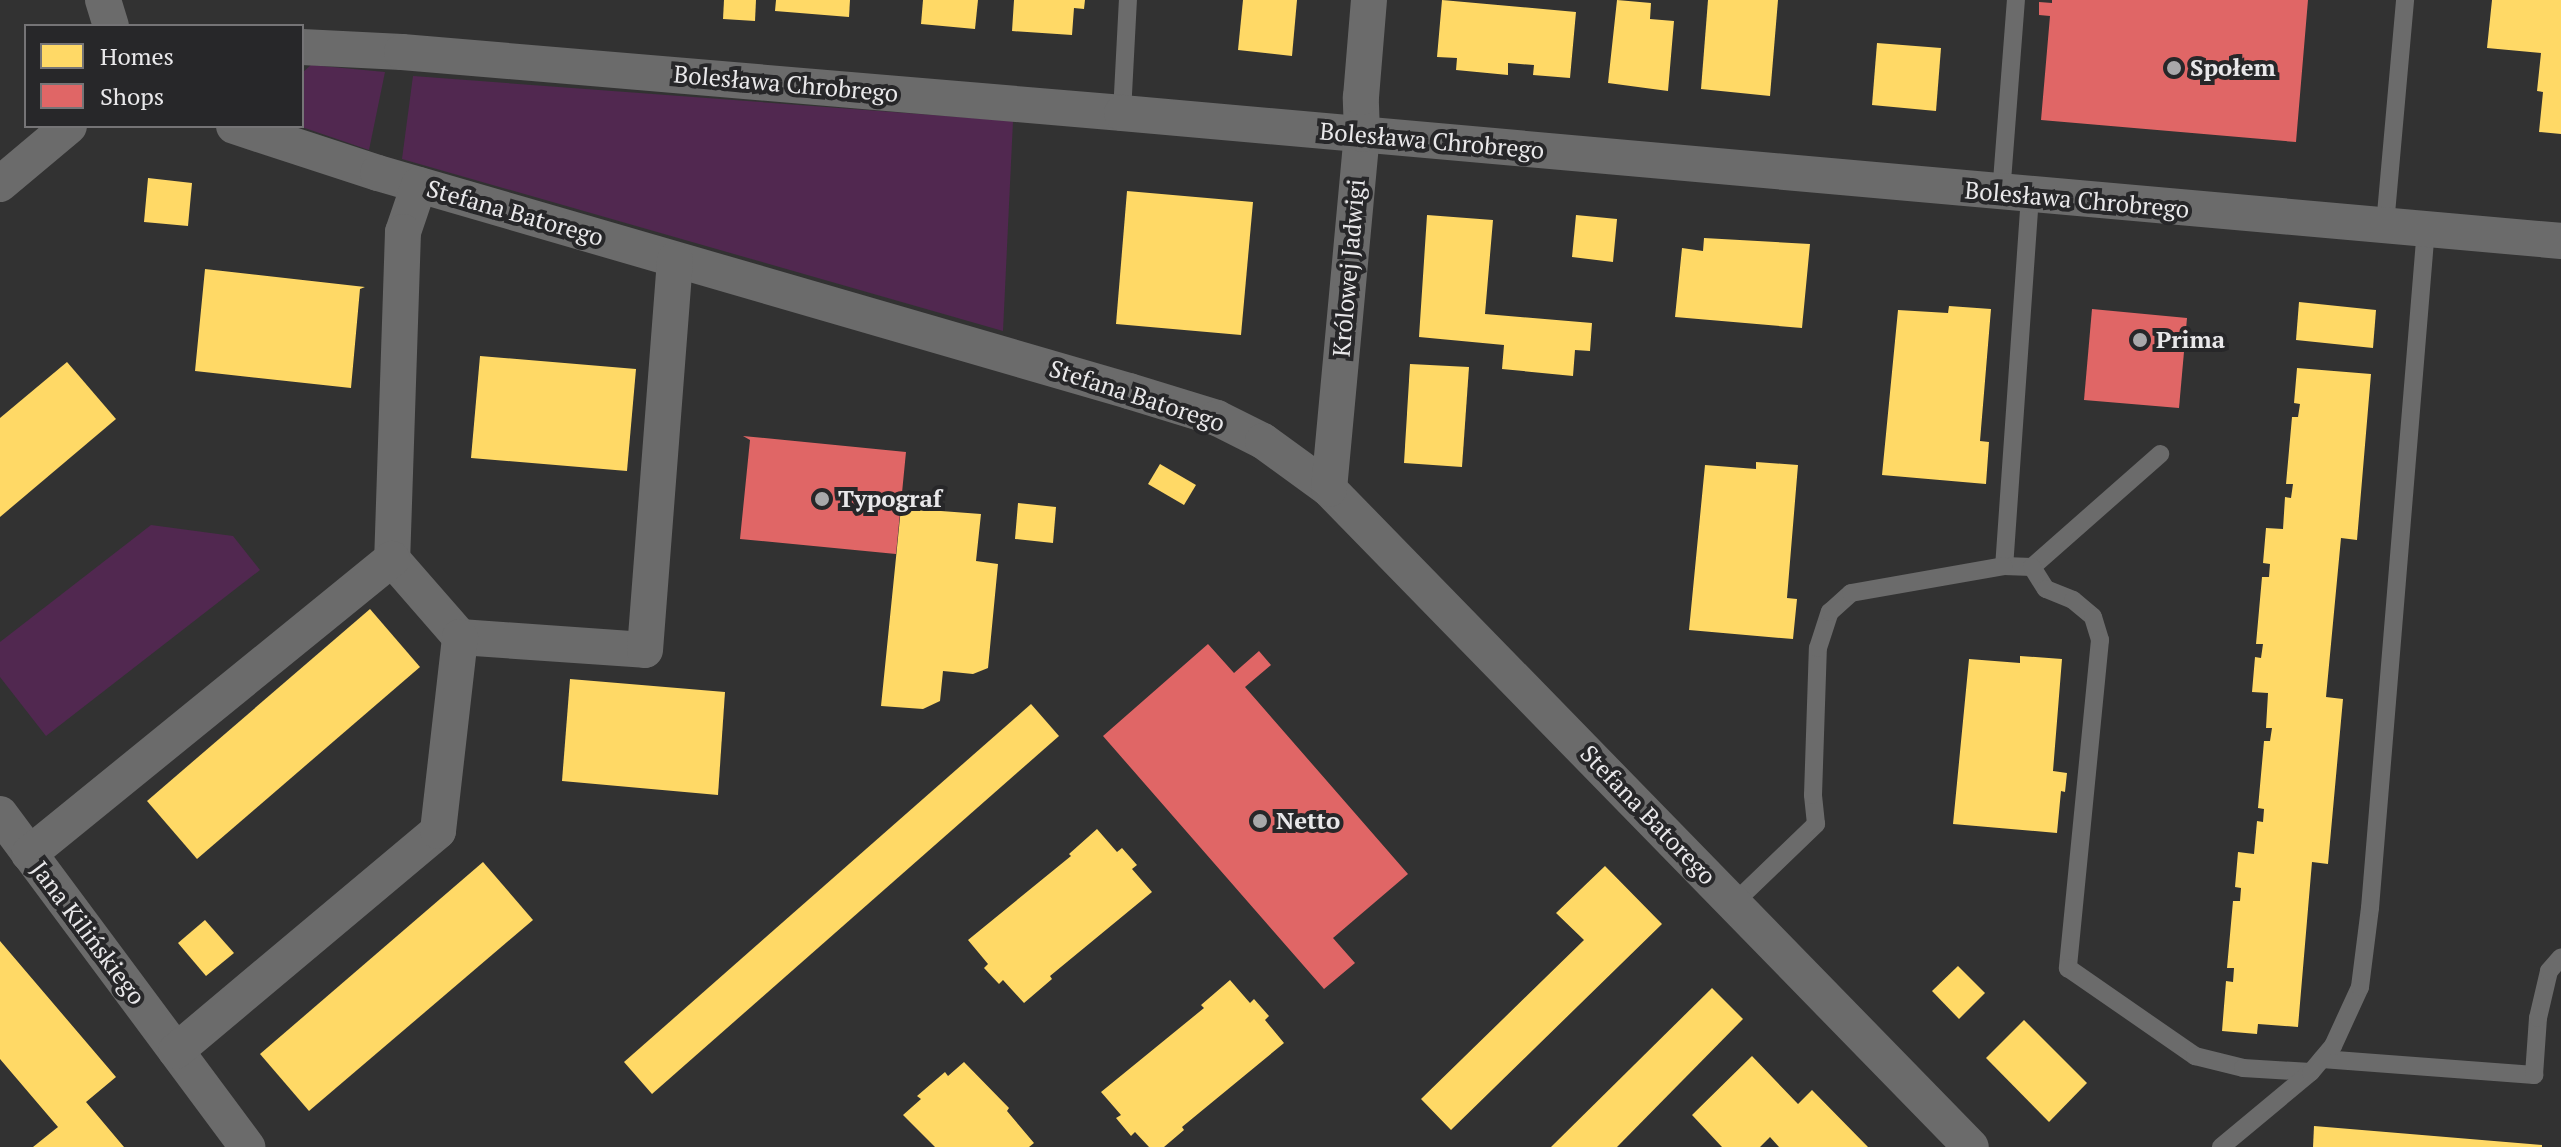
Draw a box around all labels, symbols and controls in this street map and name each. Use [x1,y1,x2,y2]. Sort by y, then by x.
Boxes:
legend [24,24,304,128]
text: Homes [100,40,174,72]
place label: Społem [2190,54,2276,82]
marker: Społem [2165,59,2183,77]
street label: Bolesława Chrobrego [672,60,900,108]
text: Shops [100,80,164,112]
street label: Bolesława Chrobrego [1318,117,1546,165]
street label: Stefana Batorego [423,174,607,252]
street label: Bolesława Chrobrego [1963,176,2191,224]
street label: Królowej Jadwigi [1327,178,1371,358]
place label: Prima [2156,326,2225,354]
marker: Prima [2131,331,2149,349]
street label: Stefana Batorego [1046,354,1228,438]
place label: Typograf [838,485,942,513]
marker: Typograf [813,490,831,508]
street label: Stefana Batorego [1574,739,1722,891]
place label: Netto [1276,807,1340,835]
marker: Netto [1251,812,1269,830]
street label: Jana Kilińskiego [25,856,151,1010]

